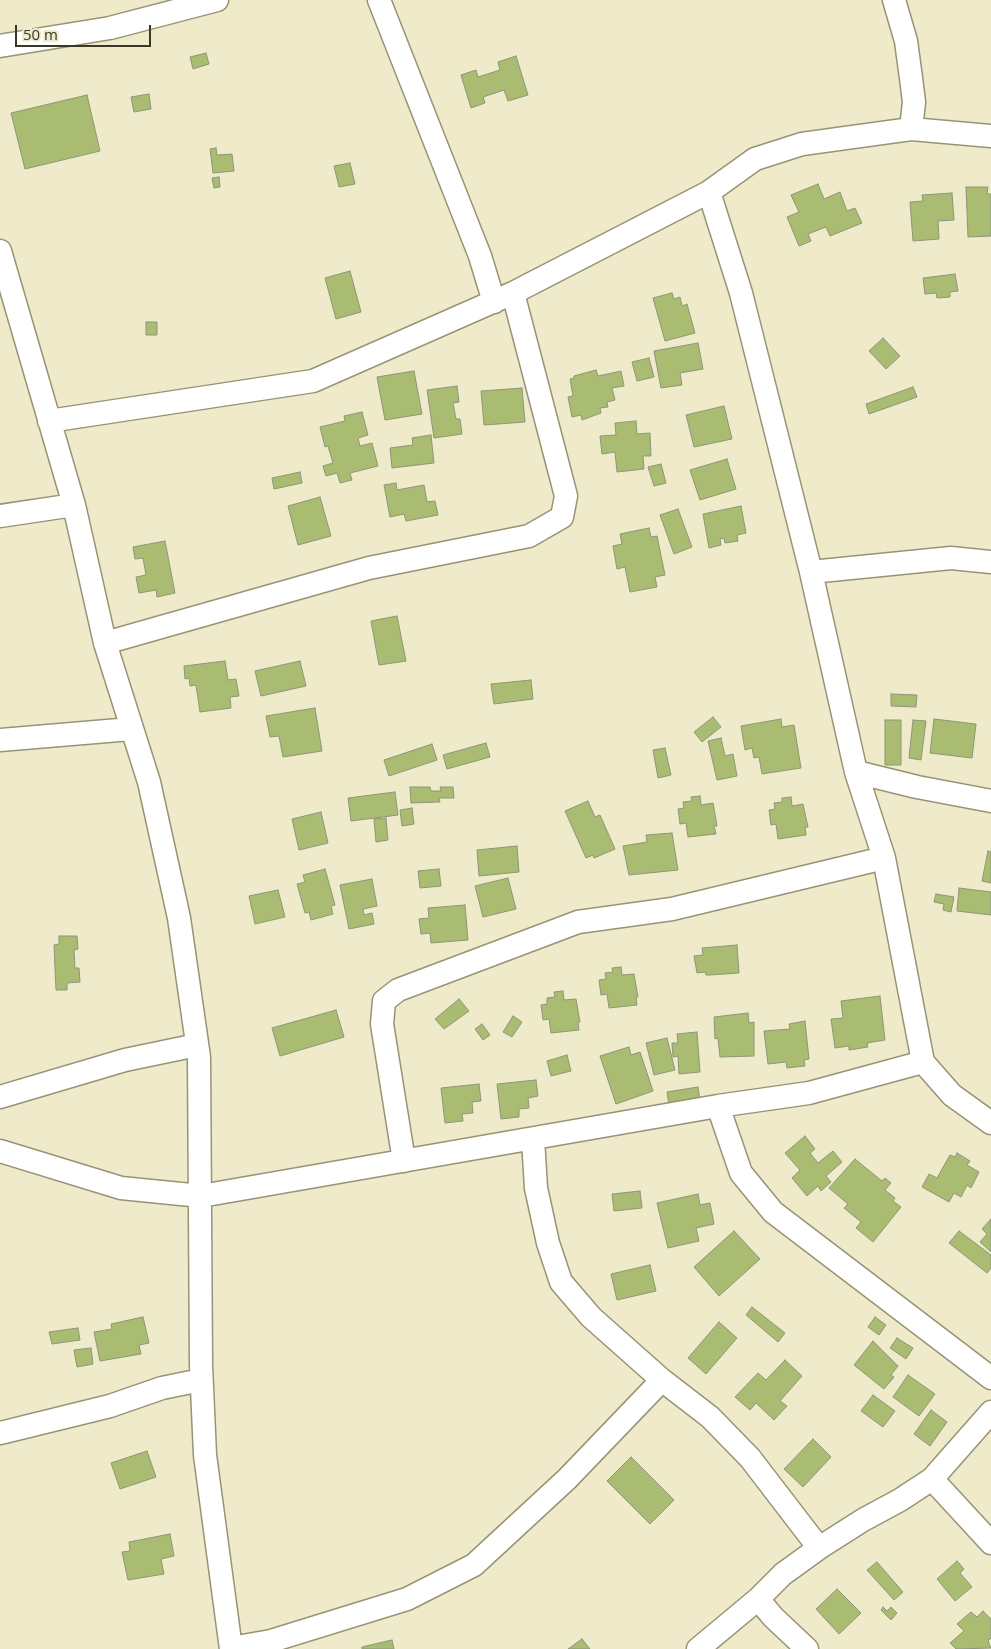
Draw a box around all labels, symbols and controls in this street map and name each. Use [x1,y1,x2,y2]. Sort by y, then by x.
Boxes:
scale bar [18,15,154,47]
text: 50 m [23,24,58,44]

